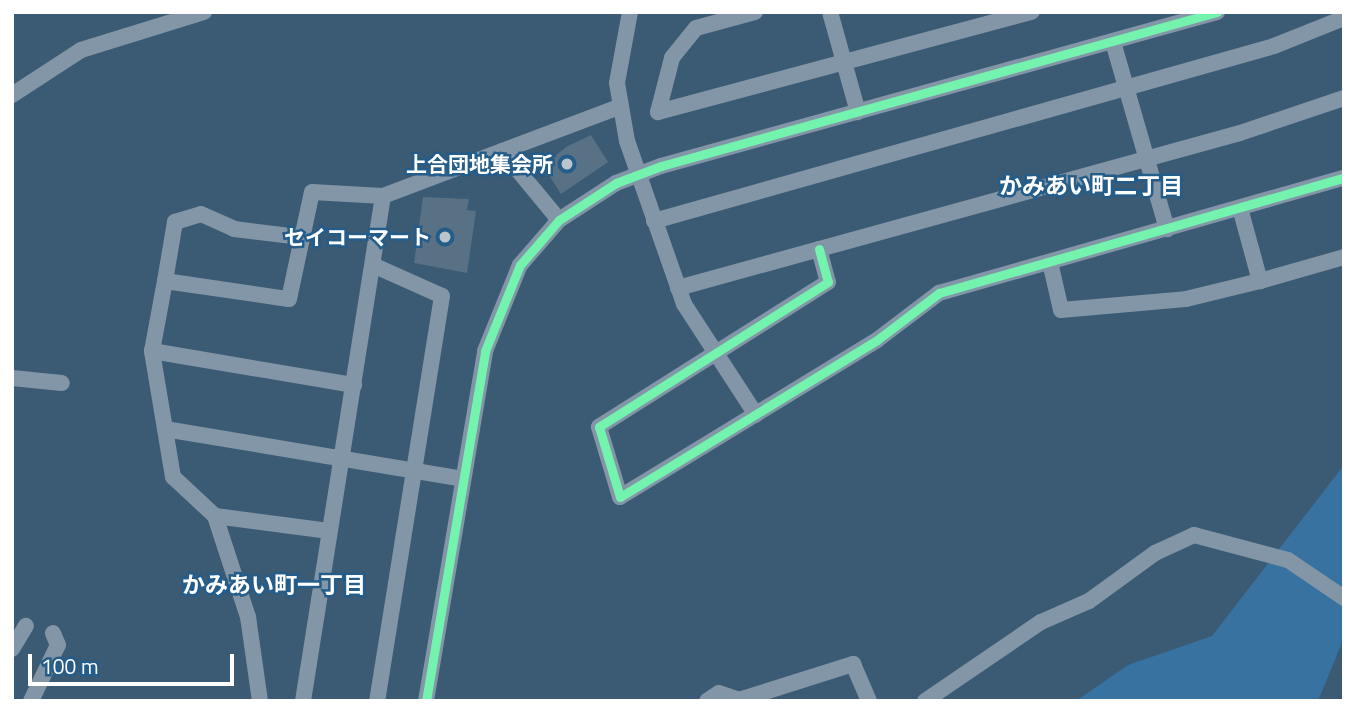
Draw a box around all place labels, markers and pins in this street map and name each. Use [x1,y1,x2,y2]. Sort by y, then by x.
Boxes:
place label: 上合団地集会所 [406,151,553,177]
marker: 上合団地集会所 [559,156,575,172]
place label: セイコーマート [284,224,431,250]
marker: セイコーマート [437,229,453,245]

